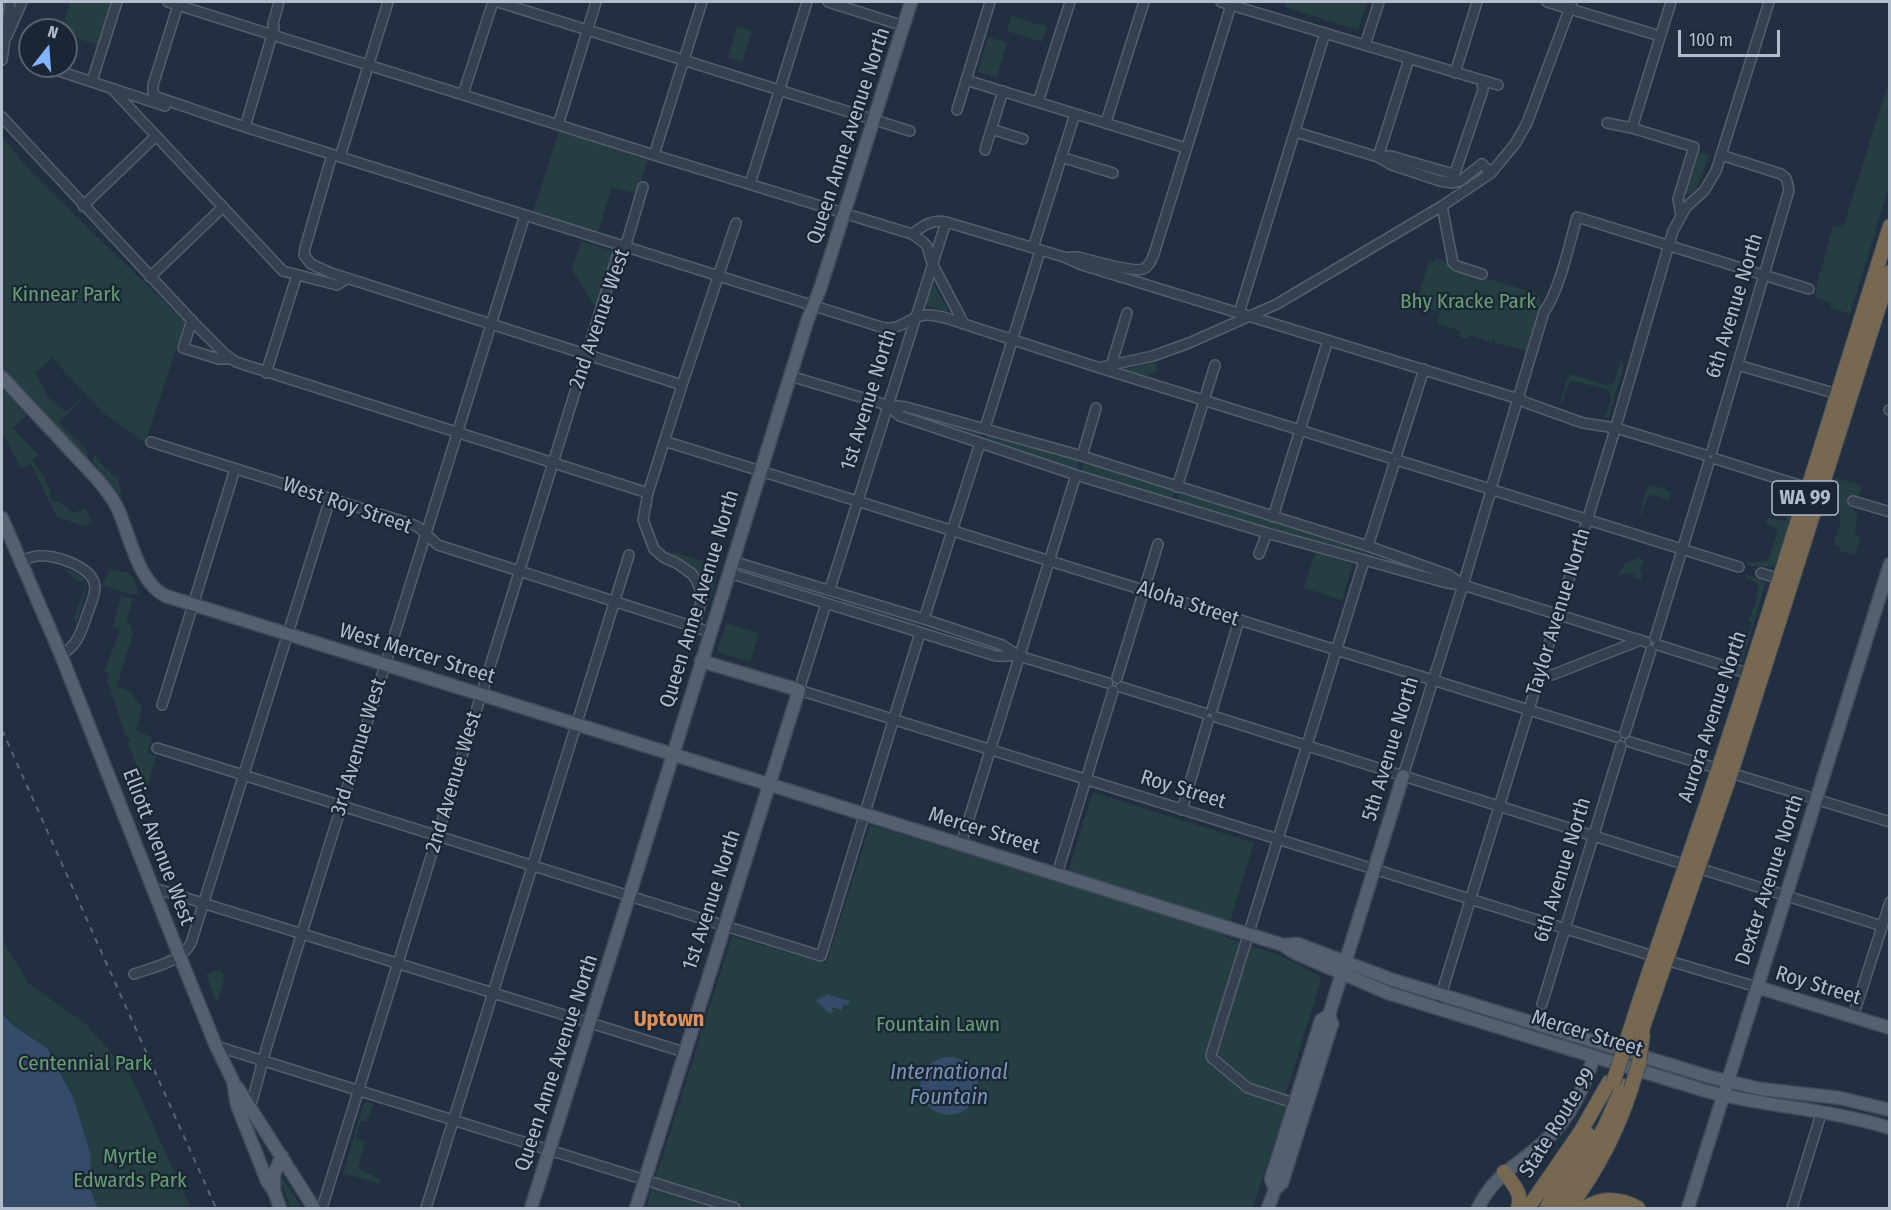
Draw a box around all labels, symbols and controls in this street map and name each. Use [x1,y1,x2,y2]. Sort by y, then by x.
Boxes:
north arrow [18,18,78,78]
scale bar [1681,18,1783,56]
text: N [45,22,60,43]
street label: Queen Anne Avenue North [802,24,896,248]
text: 100 m [1689,29,1733,51]
street label: 6th Avenue North [1701,230,1769,382]
street label: 2nd Avenue West [564,246,636,392]
park label: Kinnear Park [12,282,120,308]
park label: Bhy Kracke Park [1400,289,1536,315]
street label: 1st Avenue North [836,326,902,474]
street label: West Roy Street [279,472,415,540]
road number: WA 99 [1772,481,1838,515]
street label: Queen Anne Avenue North [655,487,745,711]
street label: Taylor Avenue North [1522,525,1596,699]
street label: Aloha Street [1134,576,1242,632]
street label: West Mercer Street [336,618,498,690]
street label: Aurora Avenue North [1673,628,1753,806]
street label: 5th Avenue North [1357,674,1425,824]
street label: 3rd Avenue West [326,675,392,819]
street label: 2nd Avenue West [421,708,487,856]
street label: Elliott Avenue West [117,765,199,929]
street label: Roy Street [1137,765,1229,815]
street label: Dexter Avenue North [1731,792,1809,968]
street label: 6th Avenue North [1529,794,1597,946]
street label: Mercer Street [925,802,1043,860]
street label: 1st Avenue North [677,827,747,973]
street label: Queen Anne Avenue North [510,951,604,1175]
street label: Roy Street [1772,961,1864,1011]
street label: Mercer Street [1528,1005,1646,1063]
district label: Uptown [634,1007,704,1033]
park label: Fountain Lawn [876,1012,1000,1038]
park label: Centennial Park [18,1051,152,1077]
water label: International Fountain [890,1060,1008,1112]
street label: State Route 99 [1514,1063,1602,1183]
park label: Myrtle Edwards Park [73,1144,187,1194]

